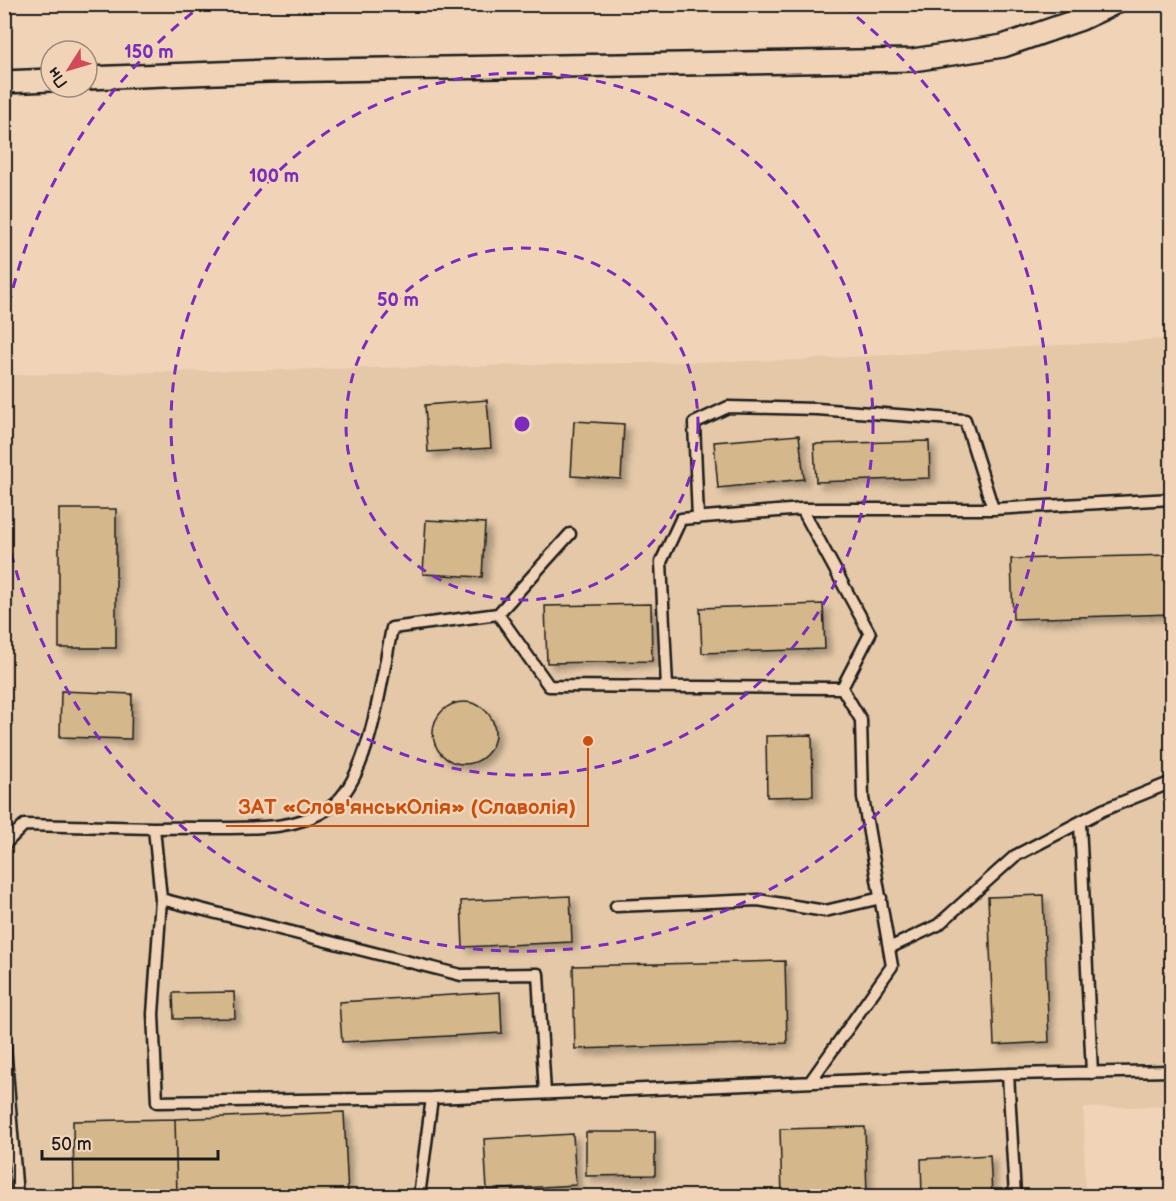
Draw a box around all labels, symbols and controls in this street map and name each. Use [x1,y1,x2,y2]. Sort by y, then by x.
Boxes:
north arrow [39,39,99,99]
text: 150 m [124,42,174,63]
text: Пн [44,63,72,91]
text: 100 m [249,166,299,187]
text: 50 m [377,290,419,311]
centre of rings [512,414,532,434]
callout: ЗАТ «Слов'янськОлія» (Славолія) [226,787,588,826]
text: ЗАТ «Слов'янськОлія» (Славолія) [238,795,576,820]
scale bar [42,1123,218,1161]
text: 50 m [51,1134,92,1155]

